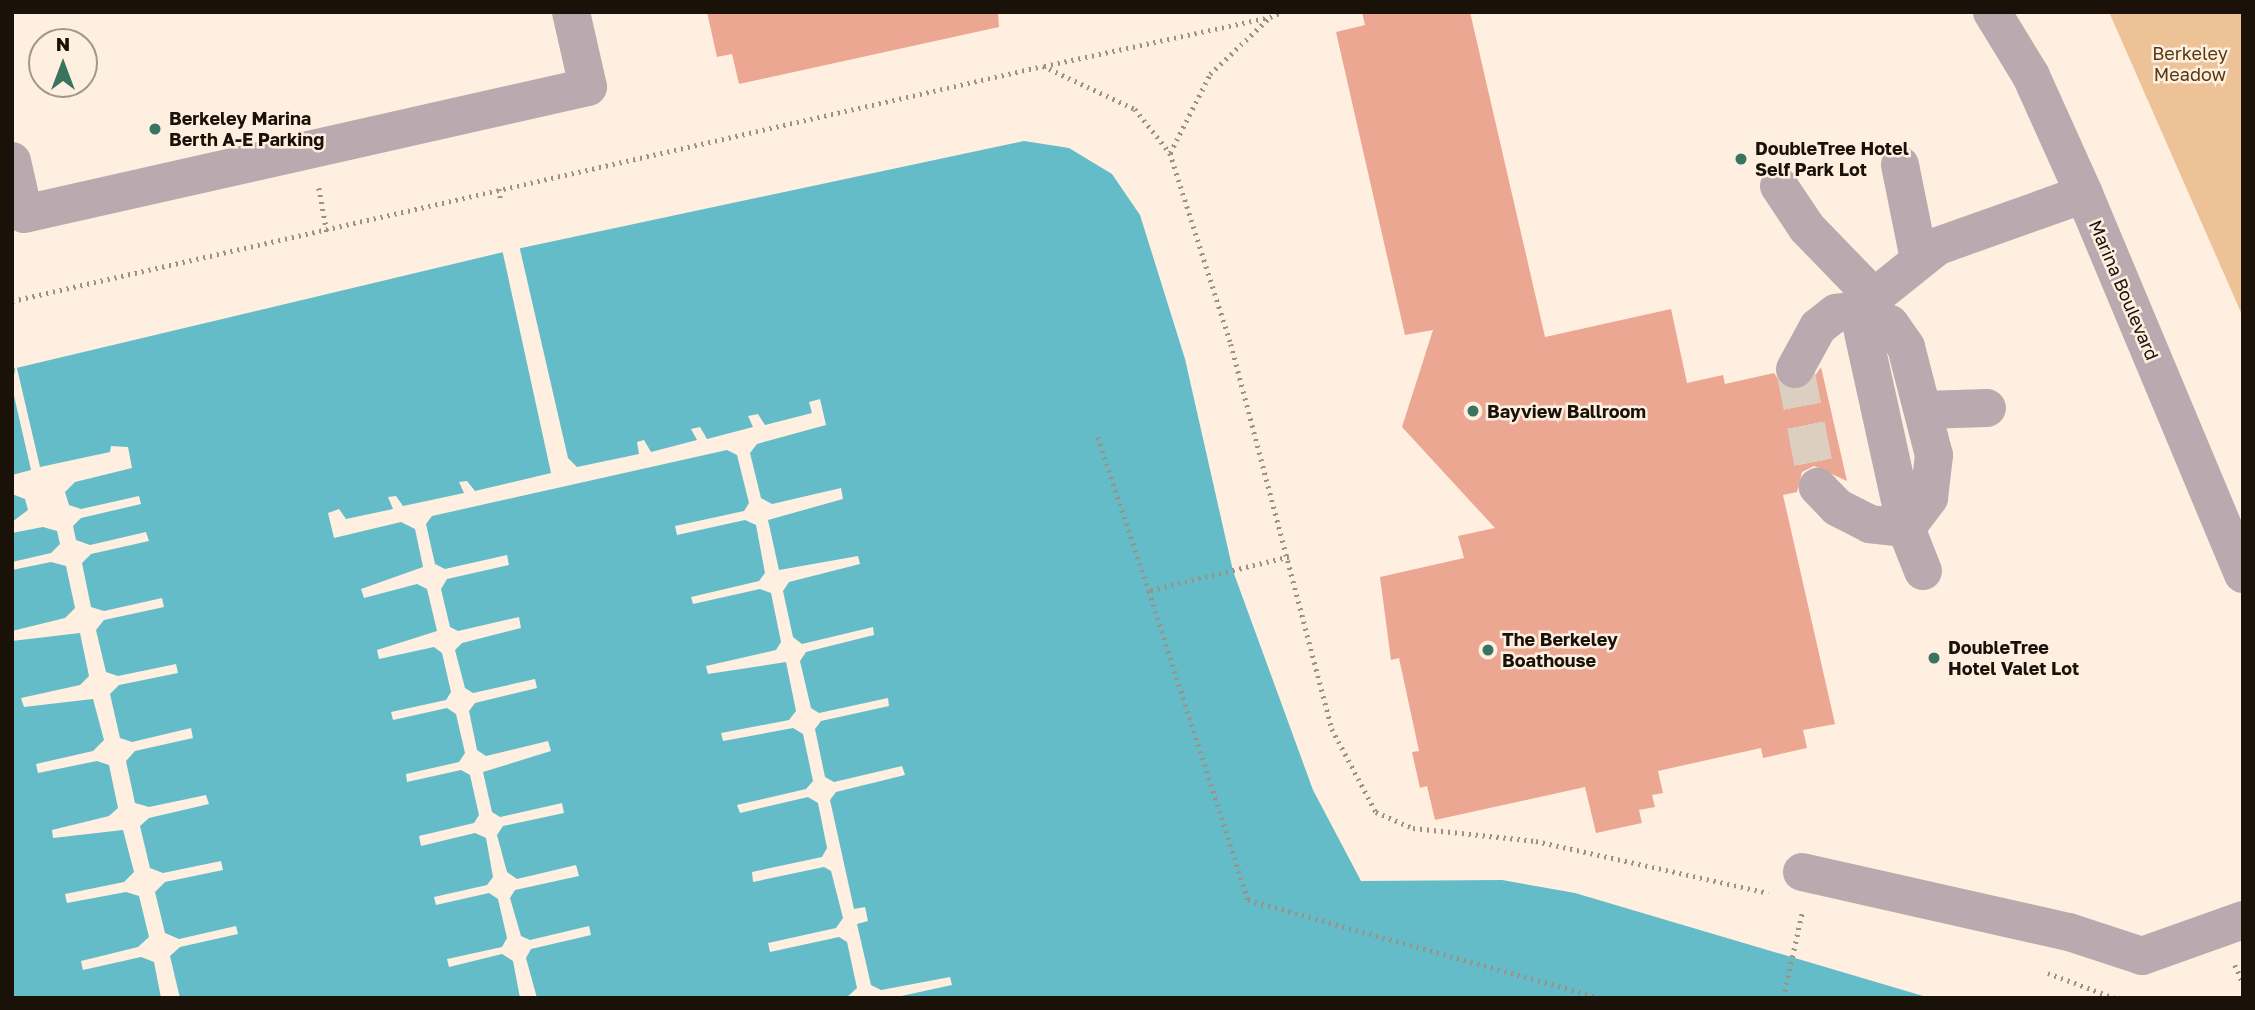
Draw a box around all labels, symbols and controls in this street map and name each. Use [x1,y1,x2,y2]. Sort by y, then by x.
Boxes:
north arrow [28,28,98,98]
text: N [56,32,70,55]
park label: Berkeley Meadow [2152,43,2228,86]
place label: Berkeley Marina Berth A-E Parking [169,108,324,150]
marker: Berkeley Marina Berth A-E Parking [147,121,163,137]
place label: DoubleTree Hotel Self Park Lot [1755,138,1909,180]
marker: DoubleTree Hotel Self Park Lot [1733,151,1749,167]
street label: Marina Boulevard [2085,217,2163,363]
place label: Bayview Ballroom [1487,400,1646,422]
marker: Bayview Ballroom [1465,403,1481,419]
place label: The Berkeley Boathouse [1502,629,1618,672]
place label: DoubleTree Hotel Valet Lot [1948,637,2079,680]
marker: The Berkeley Boathouse [1480,642,1496,658]
marker: DoubleTree Hotel Valet Lot [1926,650,1942,666]

